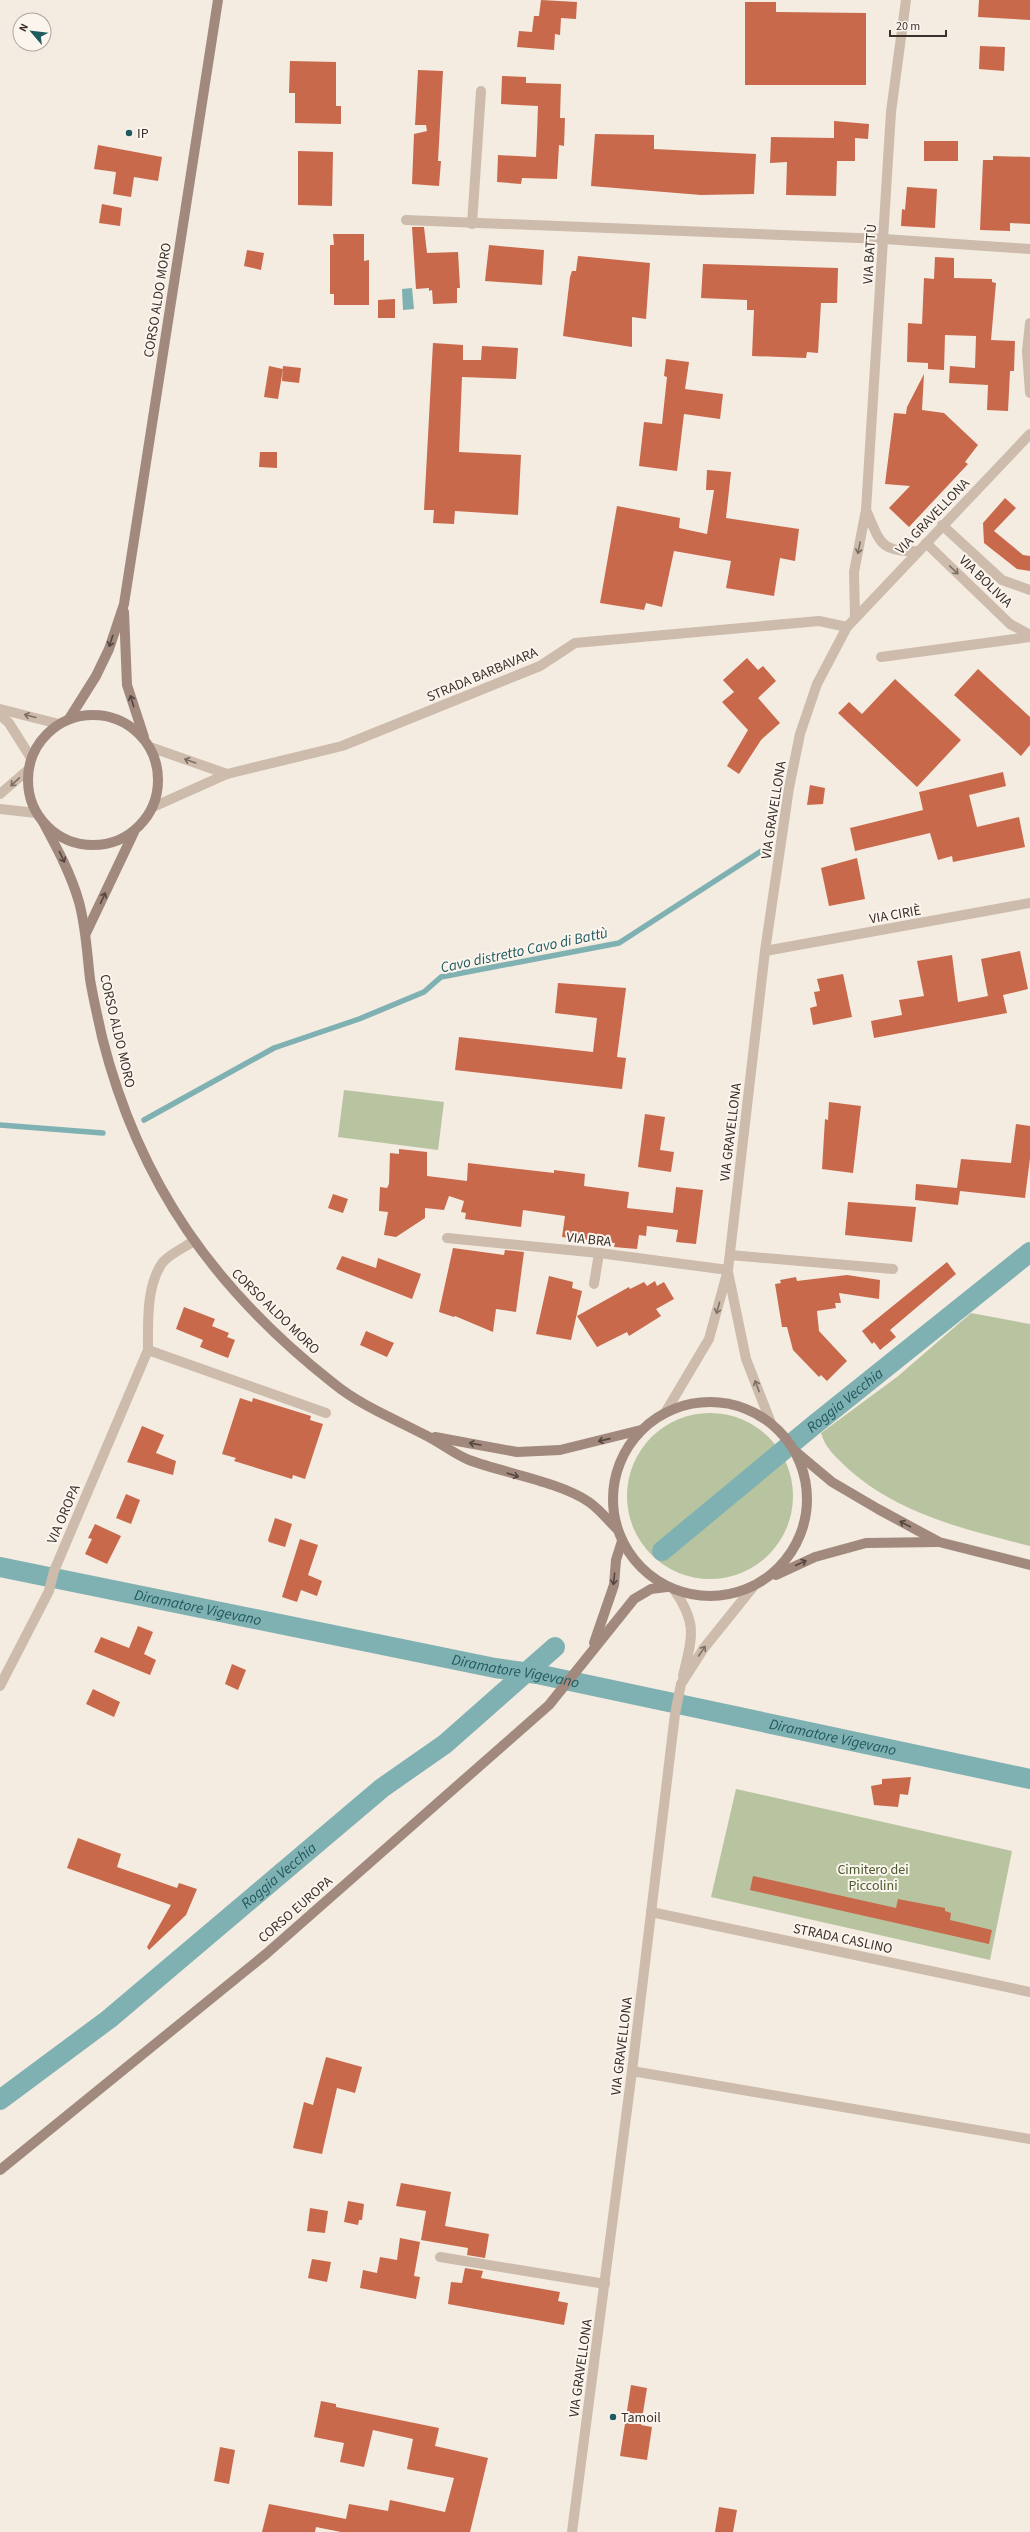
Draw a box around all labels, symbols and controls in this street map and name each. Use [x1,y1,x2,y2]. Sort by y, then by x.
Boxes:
north arrow [12,12,52,52]
scale bar [890,12,946,38]
text: 20 m [896,18,920,35]
text: N [15,21,32,34]
place label: IP [137,124,149,144]
marker: IP [124,128,134,138]
street label: VIA BATTÙ [858,223,882,285]
street label: CORSO ALDO MORO [139,241,177,359]
street label: VIA GRAVELLONA [891,474,975,559]
one-way arrow [854,541,862,554]
street label: VIA BOLIVIA [954,551,1017,613]
one-way arrow [949,565,959,574]
one-way arrow [107,635,115,647]
street label: STRADA BARBAVARA [424,642,541,707]
one-way arrow [128,695,135,708]
one-way arrow [23,712,36,720]
one-way arrow [185,757,197,765]
street label: VIA GRAVELLONA [756,759,792,861]
one-way arrow [10,777,20,787]
one-way arrow [59,850,66,862]
one-way arrow [100,892,107,904]
street label: VIA CIRIÈ [868,901,923,929]
water label: Cavo distretto Cavo di Battù [439,922,610,978]
street label: CORSO ALDO MORO [94,972,140,1090]
street label: VIA GRAVELLONA [715,1081,747,1182]
street label: VIA BRA [565,1228,613,1252]
street label: CORSO ALDO MORO [227,1264,324,1359]
one-way arrow [713,1301,721,1314]
water label: Roggia Vecchia [802,1363,888,1438]
one-way arrow [752,1381,760,1393]
one-way arrow [597,1436,610,1444]
one-way arrow [469,1440,482,1448]
one-way arrow [507,1472,520,1479]
street label: VIA OROPA [42,1481,86,1547]
one-way arrow [899,1519,911,1527]
one-way arrow [794,1559,806,1566]
one-way arrow [611,1572,618,1585]
water label: Diramatore Vigevano [132,1585,264,1631]
one-way arrow [698,1645,706,1656]
water label: Diramatore Vigevano [450,1649,582,1694]
water label: Diramatore Vigevano [767,1714,898,1761]
water label: Roggia Vecchia [237,1838,321,1914]
park label: Cimitero dei Piccolini [837,1860,909,1896]
street label: CORSO EUROPA [254,1872,338,1948]
street label: STRADA CASLINO [791,1919,894,1959]
street label: VIA GRAVELLONA [606,1995,638,2096]
street label: VIA GRAVELLONA [564,2317,598,2419]
place label: Tamoil [621,2408,661,2428]
marker: Tamoil [608,2412,618,2422]

